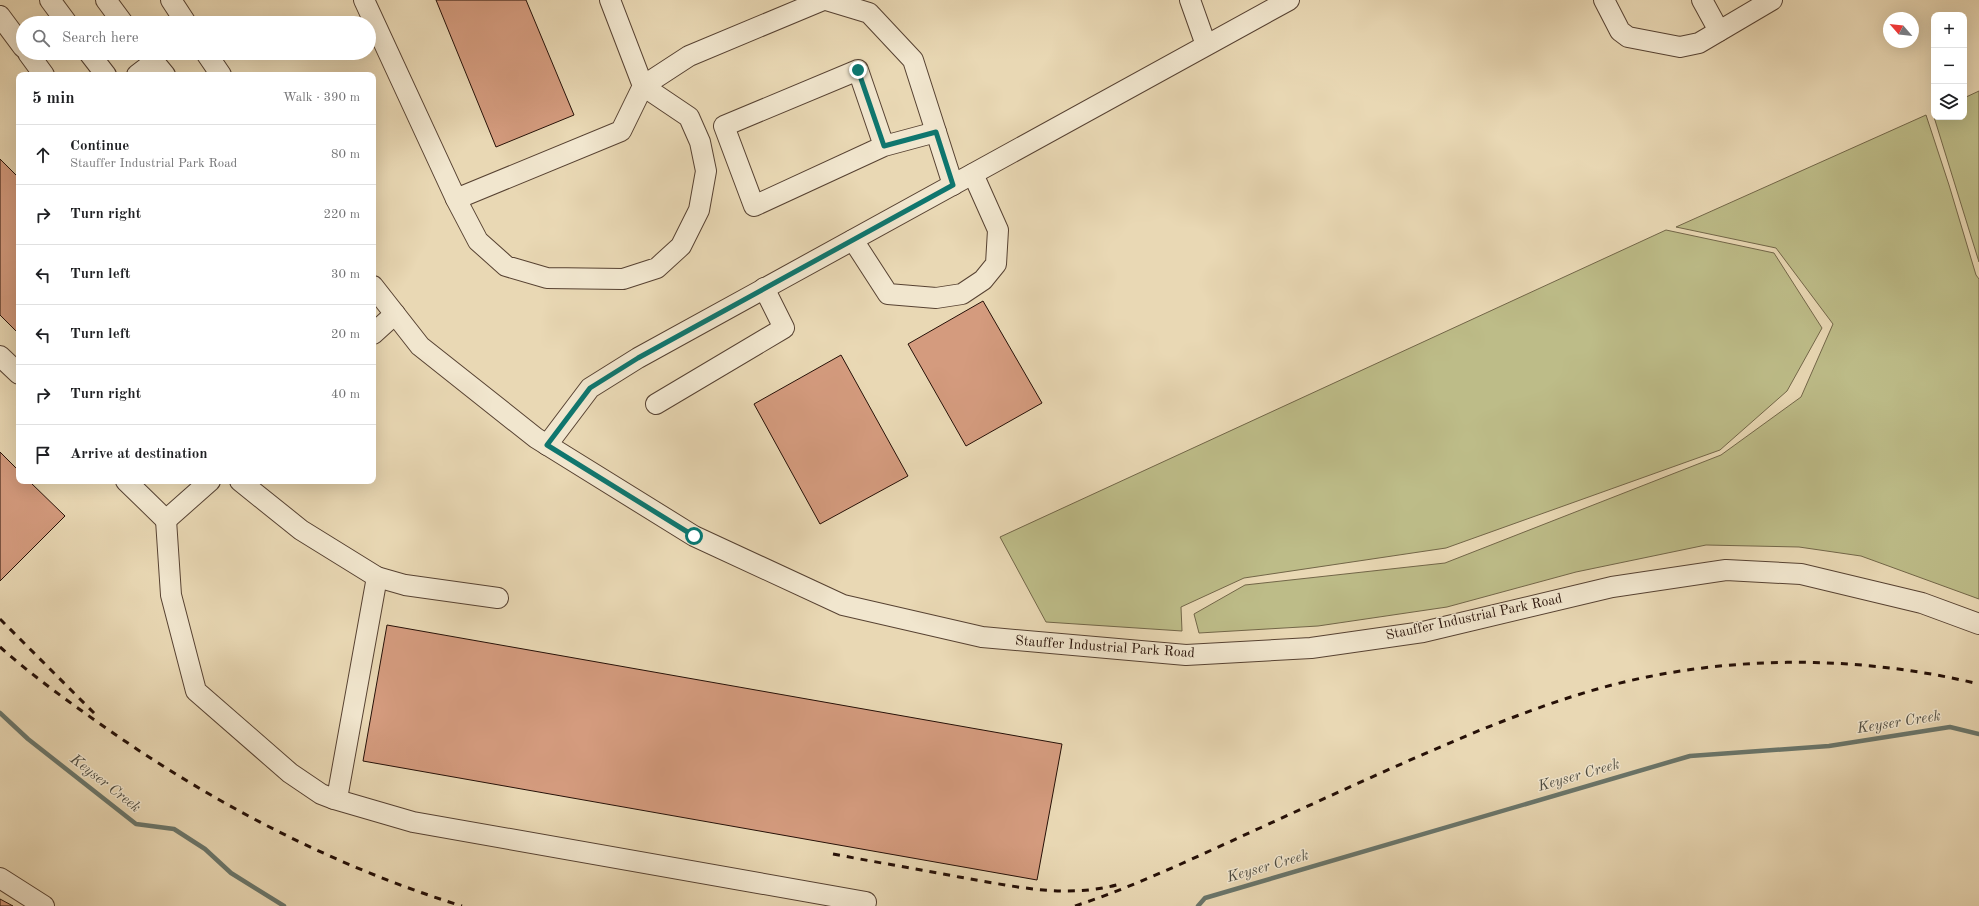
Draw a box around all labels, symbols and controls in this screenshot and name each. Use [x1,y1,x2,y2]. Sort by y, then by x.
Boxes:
north arrow [1883,12,1919,48]
map controls [1931,12,1967,120]
button: + [1931,12,1967,48]
search box [16,16,376,60]
icon: search [30,27,52,49]
text: Search here [62,31,139,46]
button: − [1931,48,1967,84]
route end [849,61,867,79]
button: layers [1931,84,1967,120]
text: 5 min [32,90,75,107]
text: Walk · 390 m [283,91,360,104]
text: Continue [70,139,129,154]
icon: ahead [32,144,54,166]
text: 80 m [331,148,360,161]
text: Stauffer Industrial Park Road [70,157,237,170]
icon: right [32,204,54,226]
text: Turn right [70,207,141,222]
text: 220 m [323,208,360,221]
icon: left [32,264,54,286]
text: Turn left [70,267,130,282]
text: 30 m [331,268,360,281]
icon: left [32,324,54,346]
text: Turn left [70,327,130,342]
text: 20 m [331,328,360,341]
icon: right [32,384,54,406]
text: Turn right [70,387,141,402]
text: 40 m [331,388,360,401]
icon: arrive [32,444,54,466]
text: Arrive at destination [70,447,208,462]
route start [685,527,703,545]
street label: Stauffer Industrial Park Road [1384,591,1564,643]
street label: Stauffer Industrial Park Road [1015,634,1195,660]
water label: Keyser Creek [1855,709,1942,737]
water label: Keyser Creek [66,751,143,816]
water label: Keyser Creek [1535,757,1622,795]
water label: Keyser Creek [1224,848,1311,886]

